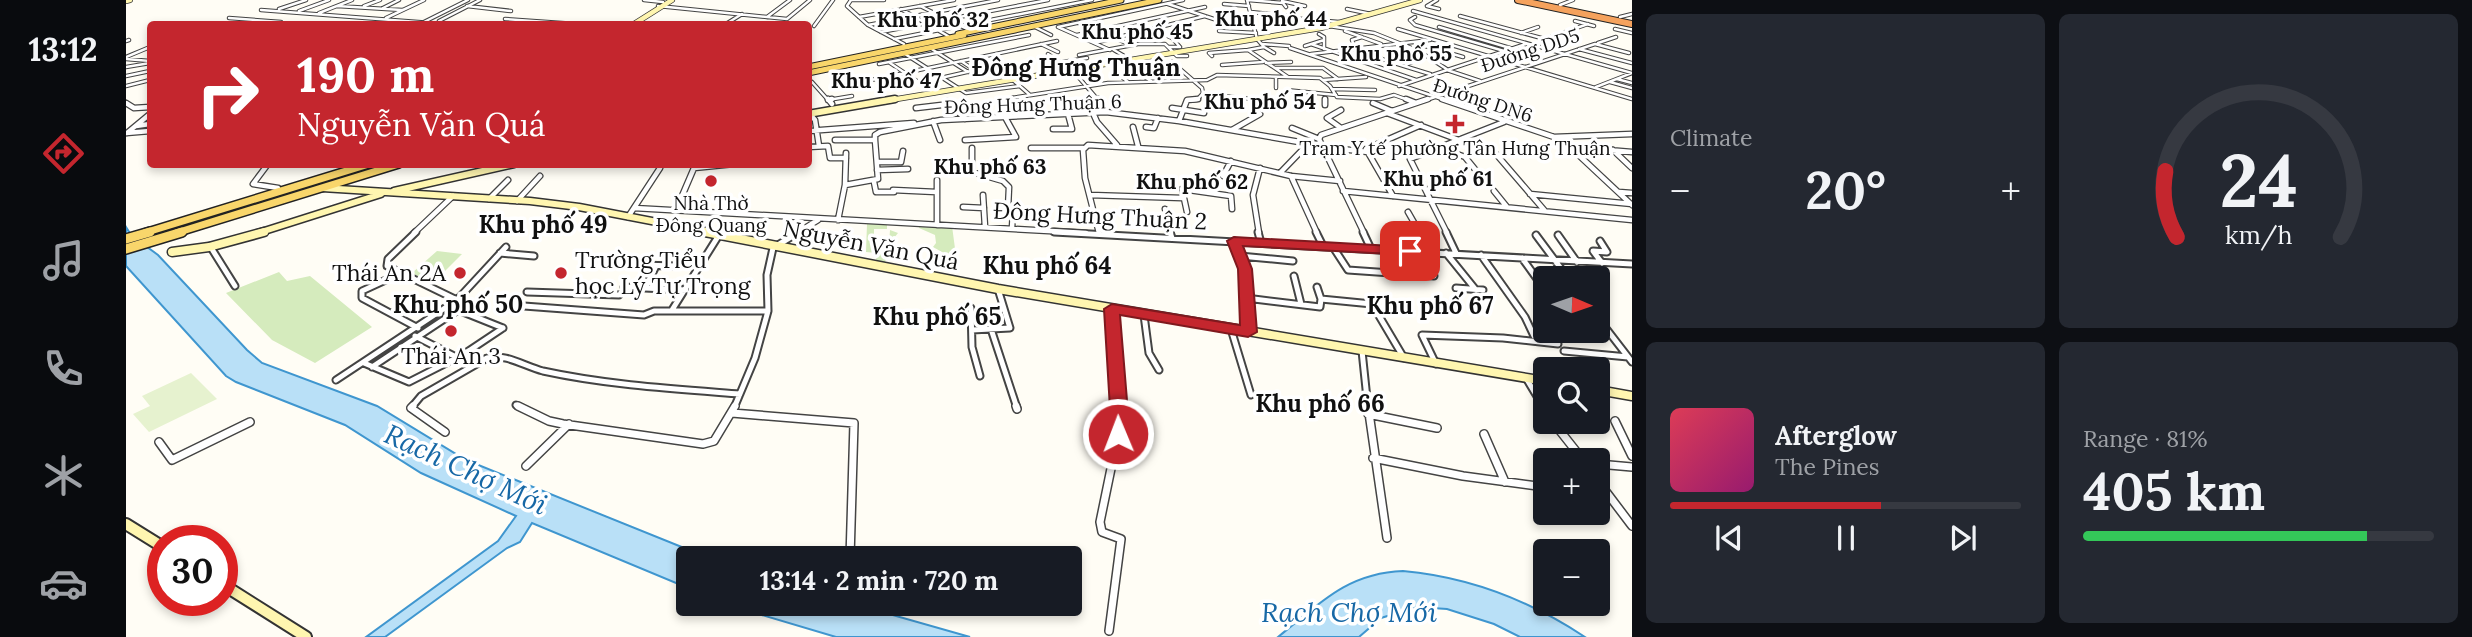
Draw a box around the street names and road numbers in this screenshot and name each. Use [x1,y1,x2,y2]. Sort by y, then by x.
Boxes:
street label: Đường DD5 [1478,23,1582,77]
street label: Đường DN6 [1430,73,1536,127]
street label: Đông Hưng Thuận 6 [944,89,1122,119]
street label: Đông Hưng Thuận 2 [992,195,1208,236]
street label: Nguyễn Văn Quá [781,213,962,276]

